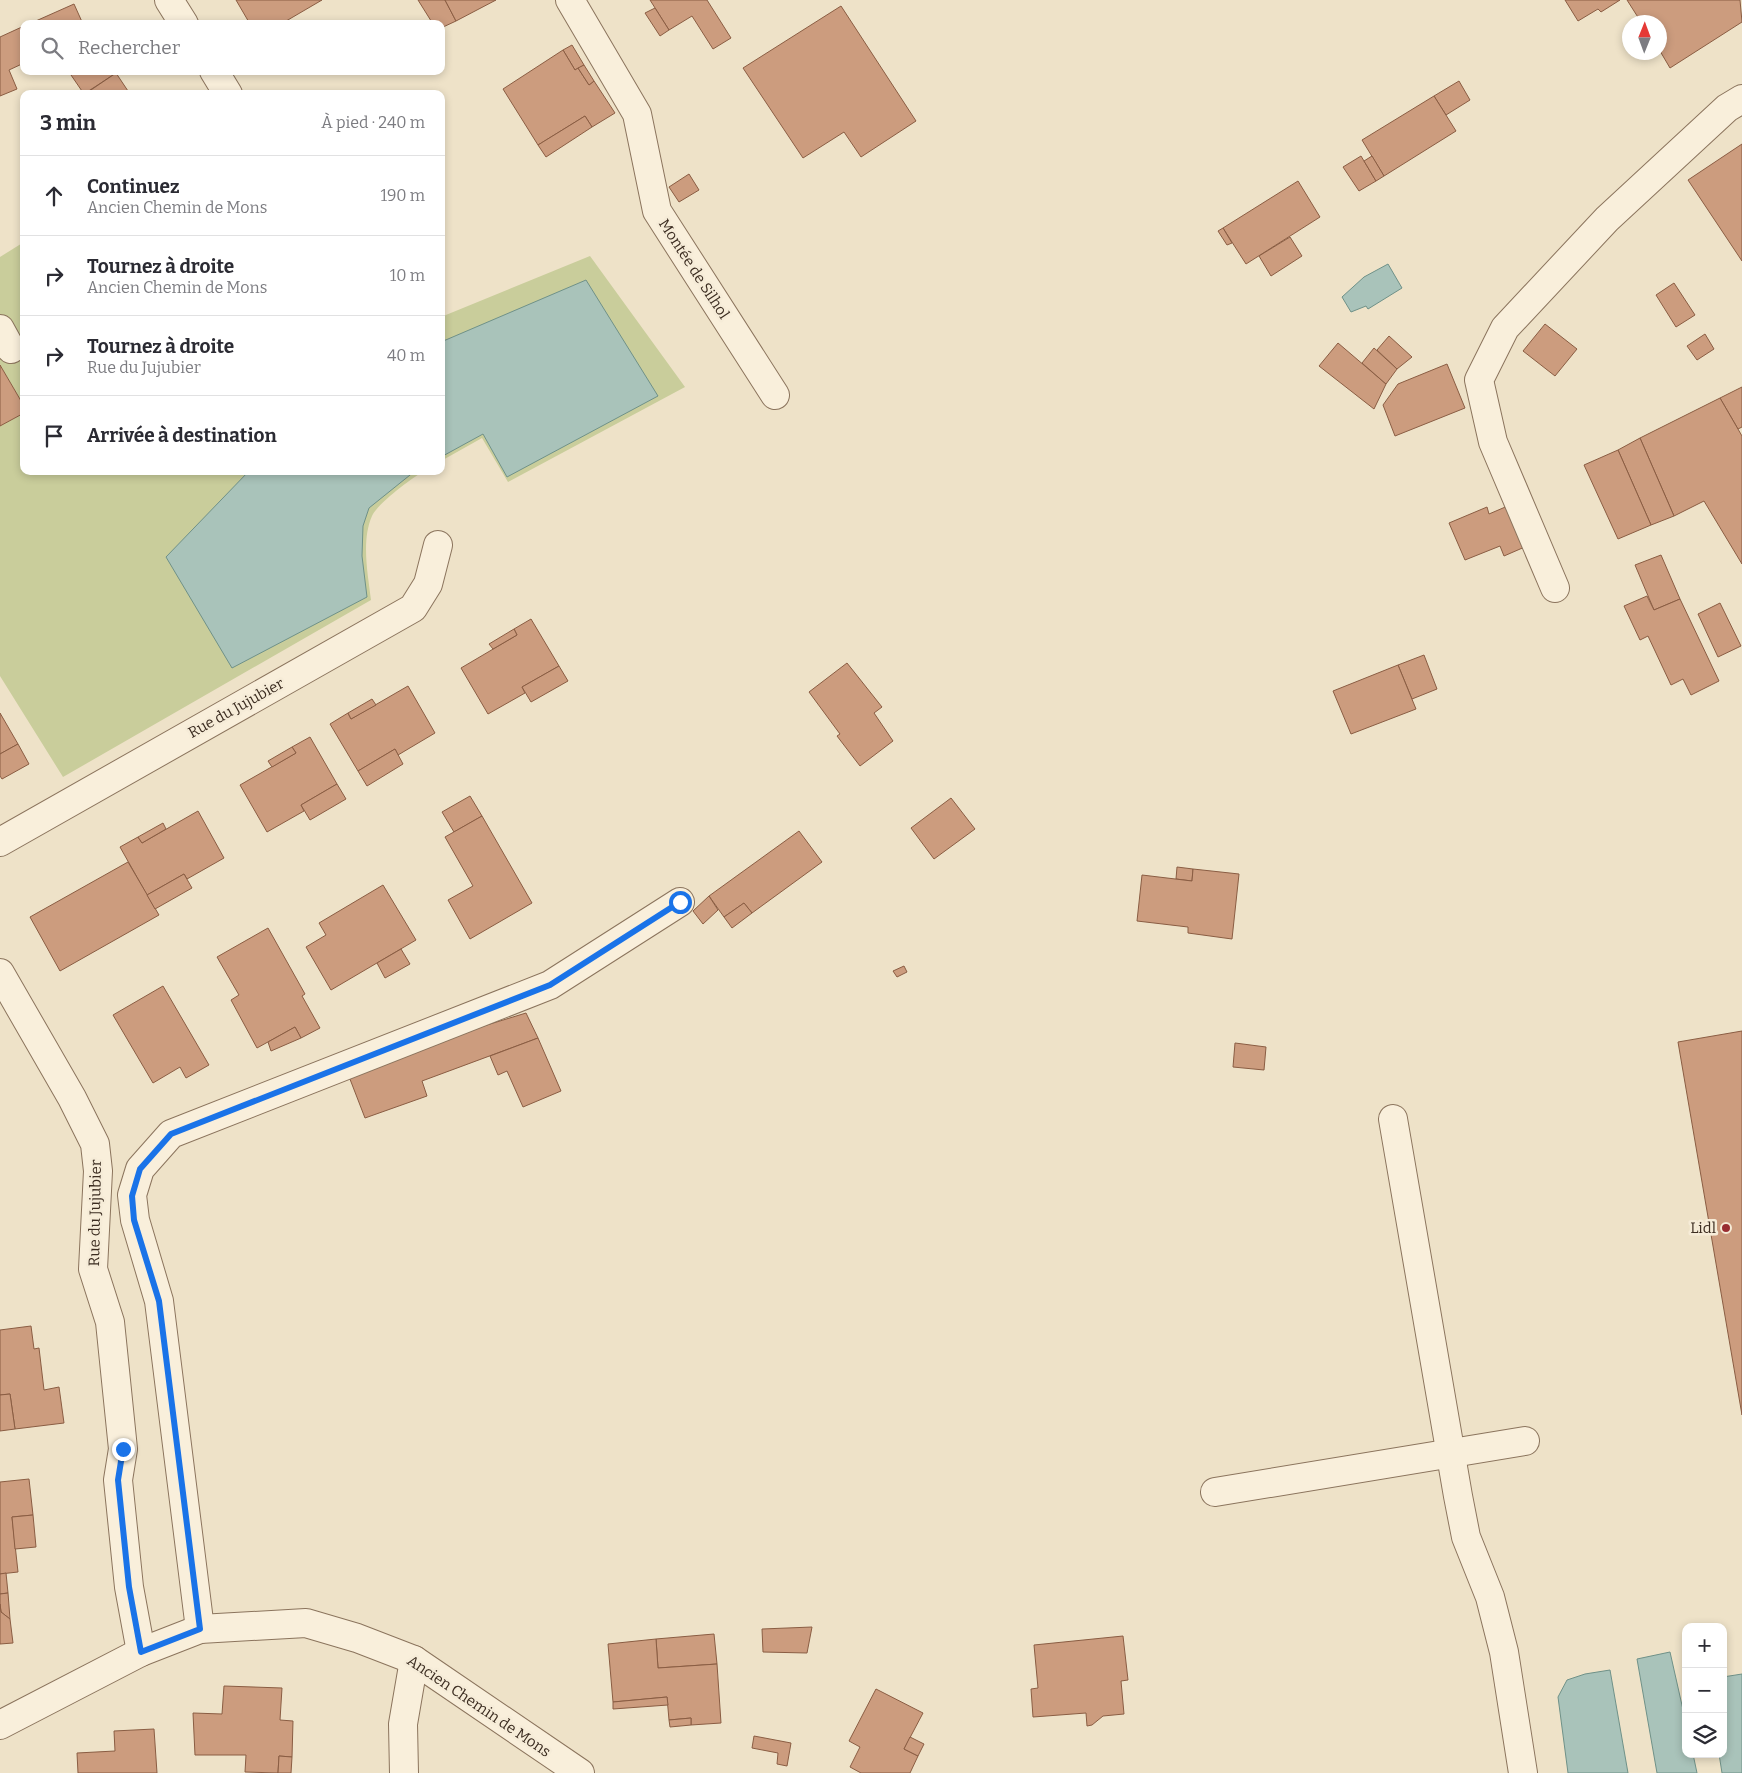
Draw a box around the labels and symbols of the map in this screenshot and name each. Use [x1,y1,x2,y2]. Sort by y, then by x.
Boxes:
north arrow [1622,15,1667,60]
street label: Montée de Silhol [655,216,733,322]
street label: Rue du Jujubier [185,674,287,742]
route start [669,891,692,914]
street label: Rue du Jujubier [85,1159,105,1267]
place label: Lidl [1690,1219,1716,1237]
marker: Lidl [1720,1222,1732,1234]
route end [112,1438,135,1461]
street label: Ancien Chemin de Mons [404,1651,554,1761]

